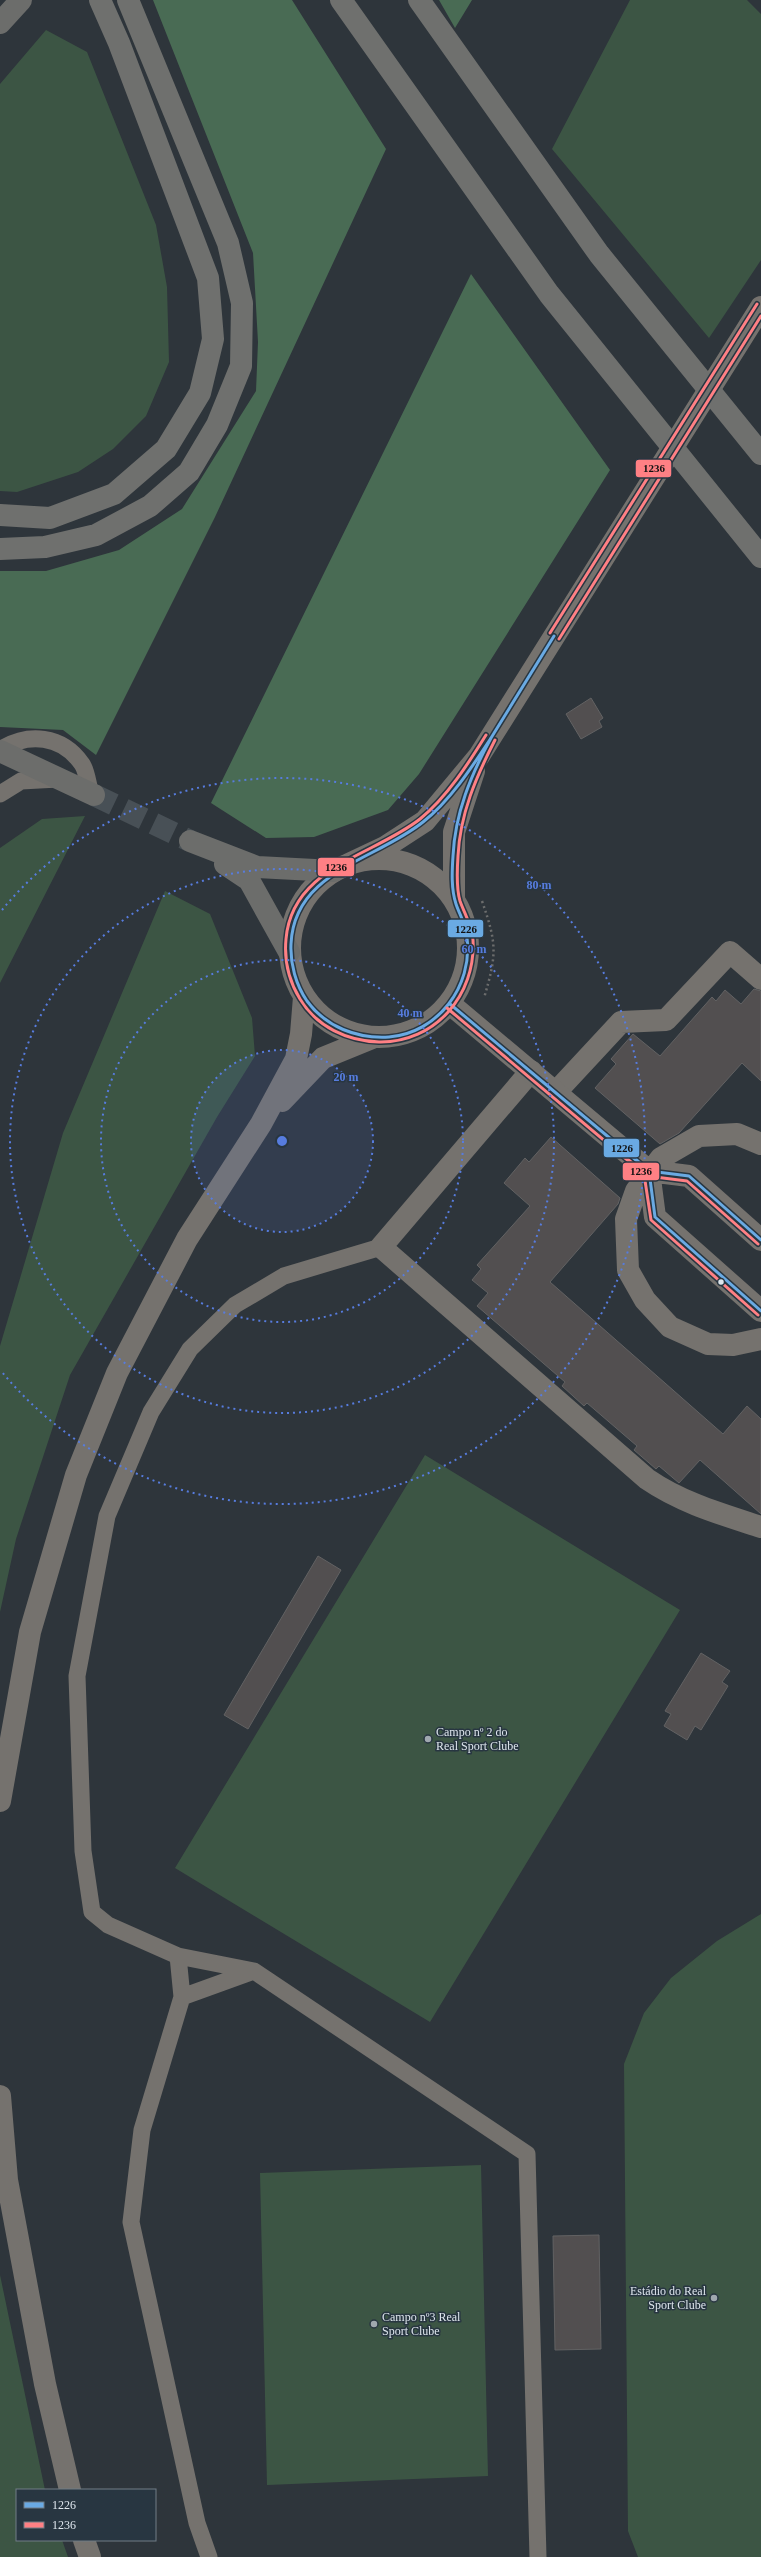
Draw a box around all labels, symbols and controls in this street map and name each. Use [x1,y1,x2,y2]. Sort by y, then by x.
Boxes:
line badge: 1236 [635,459,672,478]
text: 1236 [643,462,666,474]
line badge: 1236 [317,857,355,877]
text: 1236 [325,861,348,873]
text: 80 m [527,878,552,892]
line badge: 1226 [447,919,484,938]
text: 1226 [455,923,478,935]
text: 60 m [462,942,487,956]
text: 40 m [398,1006,423,1020]
text: 20 m [334,1070,359,1084]
centre of rings [275,1134,289,1148]
line badge: 1226 [603,1138,640,1158]
text: 1226 [611,1142,634,1154]
line badge: 1236 [622,1162,660,1181]
text: 1236 [630,1165,653,1177]
unlabelled marker [716,1277,726,1287]
place label: Campo nº 2 do Real Sport Clube [436,1725,519,1753]
marker: Campo nº 2 do Real Sport Clube [423,1734,433,1744]
place label: Estádio do Real Sport Clube [630,2284,707,2312]
marker: Estádio do Real Sport Clube [709,2293,719,2303]
place label: Campo nº3 Real Sport Clube [382,2310,461,2338]
marker: Campo nº3 Real Sport Clube [369,2319,379,2329]
legend [16,2489,156,2541]
text: 1226 [52,2498,76,2512]
text: 1236 [52,2518,76,2532]

